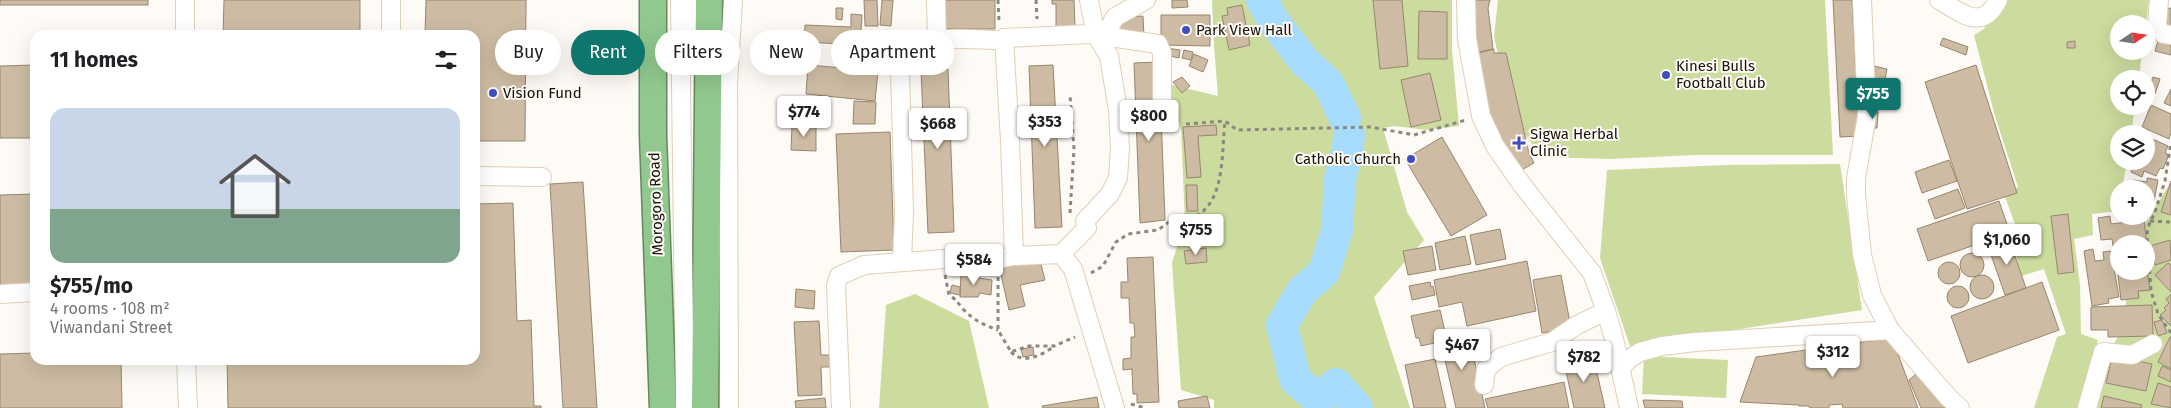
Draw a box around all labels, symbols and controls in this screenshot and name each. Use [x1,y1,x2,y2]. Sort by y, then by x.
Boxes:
north arrow [2110,15,2155,60]
map controls [2110,15,2155,280]
place label: Park View Hall [1196,21,1293,39]
marker: Park View Hall [1180,24,1192,36]
chip: Buy [495,30,561,75]
chip: Rent [571,30,645,75]
chip: Filters [655,30,740,75]
chip: New [750,30,821,75]
chip: Apartment [831,30,954,75]
icon: filters [432,46,460,74]
text: 11 homes [50,47,138,73]
place label: Kinesi Bulls Football Club [1676,57,1766,92]
marker: Kinesi Bulls Football Club [1660,69,1672,81]
button: locate [2110,70,2155,115]
pin: $755 [1843,78,1903,120]
place label: Vision Fund [503,84,582,102]
text: $755 [1857,84,1889,103]
marker: Vision Fund [487,87,499,99]
pin: $774 [774,96,834,138]
pin: $800 [1119,100,1179,142]
text: $774 [788,102,820,121]
pin: $353 [1015,106,1075,148]
text: $800 [1131,106,1167,125]
pin: $668 [908,108,968,150]
text: $353 [1028,112,1062,131]
text: $668 [920,114,956,133]
place label: Sigwa Herbal Clinic [1530,125,1619,160]
button: layers [2110,125,2155,170]
marker: Sigwa Herbal Clinic [1512,136,1526,150]
icon: home [210,141,300,231]
place label: Catholic Church [1295,150,1401,168]
street label: Morogoro Road [645,152,667,256]
marker: Catholic Church [1405,153,1417,165]
button: + [2110,180,2155,225]
pin: $755 [1166,214,1226,256]
text: $755 [1180,220,1212,239]
pin: $1,060 [1966,224,2048,266]
text: $1,060 [1984,230,2031,249]
button: − [2110,235,2155,280]
pin: $584 [944,244,1004,286]
text: $584 [956,250,992,269]
text: $755/mo [50,273,133,299]
text: 4 rooms · 108 m² [50,299,170,318]
text: Viwandani Street [50,318,173,337]
pin: $467 [1432,328,1492,371]
text: $467 [1445,335,1479,354]
pin: $312 [1803,336,1863,378]
pin: $782 [1554,340,1614,383]
text: $312 [1817,342,1849,361]
text: $782 [1567,347,1601,366]

